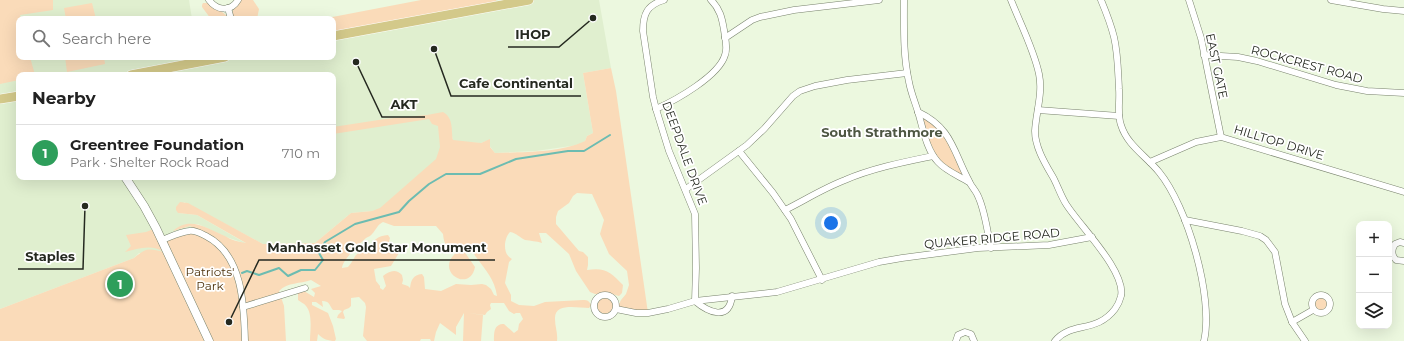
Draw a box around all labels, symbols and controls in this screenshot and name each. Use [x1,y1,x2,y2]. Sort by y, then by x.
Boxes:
search box [16,16,336,60]
callout: IHOP [508,22,559,47]
text: IHOP [515,26,551,42]
icon: search [30,27,52,49]
text: Search here [62,29,151,48]
street label: EAST GATE [1203,32,1231,100]
street label: ROCKCREST ROAD [1250,42,1365,86]
callout: Cafe Continental [451,71,581,96]
text: Cafe Continental [459,75,573,91]
text: Nearby [32,88,96,108]
callout: AKT [382,92,425,117]
text: AKT [389,96,418,112]
street label: DEEPDALE DRIVE [659,99,711,207]
street label: HILLTOP DRIVE [1232,121,1326,163]
district label: South Strathmore [821,124,943,140]
text: Greentree Foundation [70,135,244,154]
text: 1 [42,145,48,161]
text: 710 m [282,145,320,161]
text: Park · Shelter Rock Road [70,154,229,170]
your location [821,213,841,233]
map controls [1356,221,1392,329]
button: + [1356,221,1392,257]
street label: QUAKER RIDGE ROAD [924,225,1061,251]
callout: Manhasset Gold Star Monument [259,235,495,260]
text: Manhasset Gold Star Monument [267,239,487,255]
callout: Staples [18,244,83,269]
text: Staples [25,248,75,264]
button: − [1356,257,1392,293]
park label: Patriots' Park [185,264,235,293]
pin: 1 [107,269,133,299]
button: layers [1356,293,1392,329]

